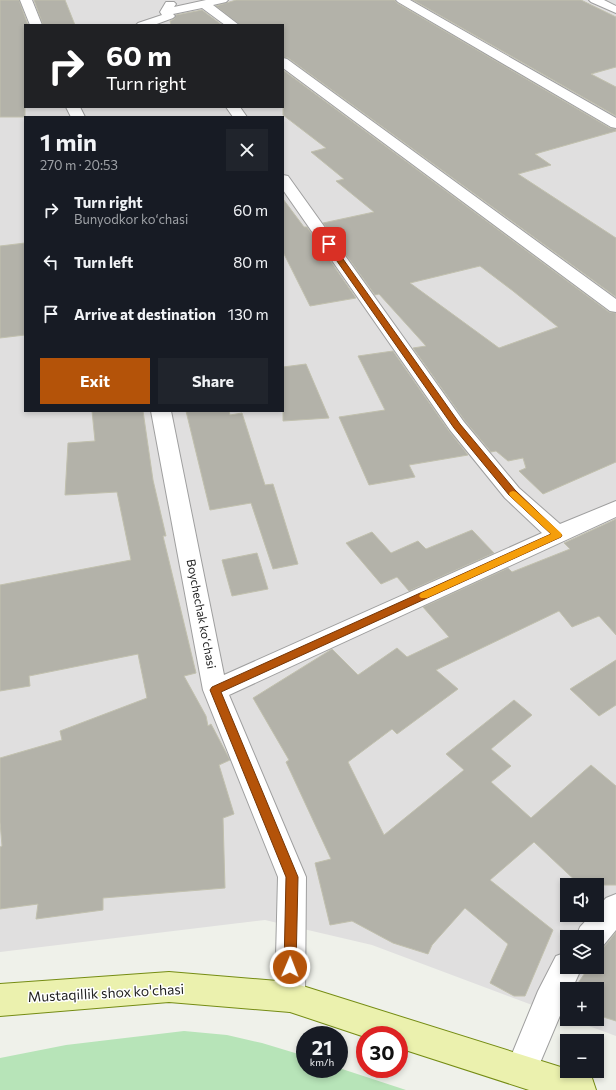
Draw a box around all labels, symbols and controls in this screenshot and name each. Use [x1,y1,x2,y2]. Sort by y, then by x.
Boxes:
text: 60 m [106,38,172,72]
icon: right [40,40,92,92]
text: Turn right [106,72,186,94]
text: 1 min [40,127,97,156]
button: close [226,129,268,171]
text: 270 m · 20:53 [40,157,118,173]
text: Turn right [74,193,143,211]
icon: right [40,199,62,221]
text: 60 m [233,201,268,219]
text: Bunyodkor koʻchasi [74,211,188,227]
pin [312,227,346,261]
icon: arrive [318,233,340,255]
icon: left [40,251,62,273]
text: Turn left [74,253,133,271]
text: 80 m [233,253,268,271]
icon: arrive [40,303,62,325]
text: Arrive at destination [74,305,216,323]
text: 130 m [228,305,269,323]
button: Exit [40,358,150,404]
button: Share [158,358,268,404]
street label: Boychechak koʻchasi [184,558,219,670]
map controls [560,878,604,1078]
button: sound [560,878,604,922]
button: layers [560,930,604,974]
position arrow [269,946,311,988]
street label: Mustaqillik shox ko'chasi [27,980,185,1005]
button: + [560,982,604,1026]
speed limit sign: 30 [356,1026,408,1078]
button: − [560,1034,604,1078]
text: 21 [312,1035,332,1059]
text: km/h [310,1056,334,1068]

